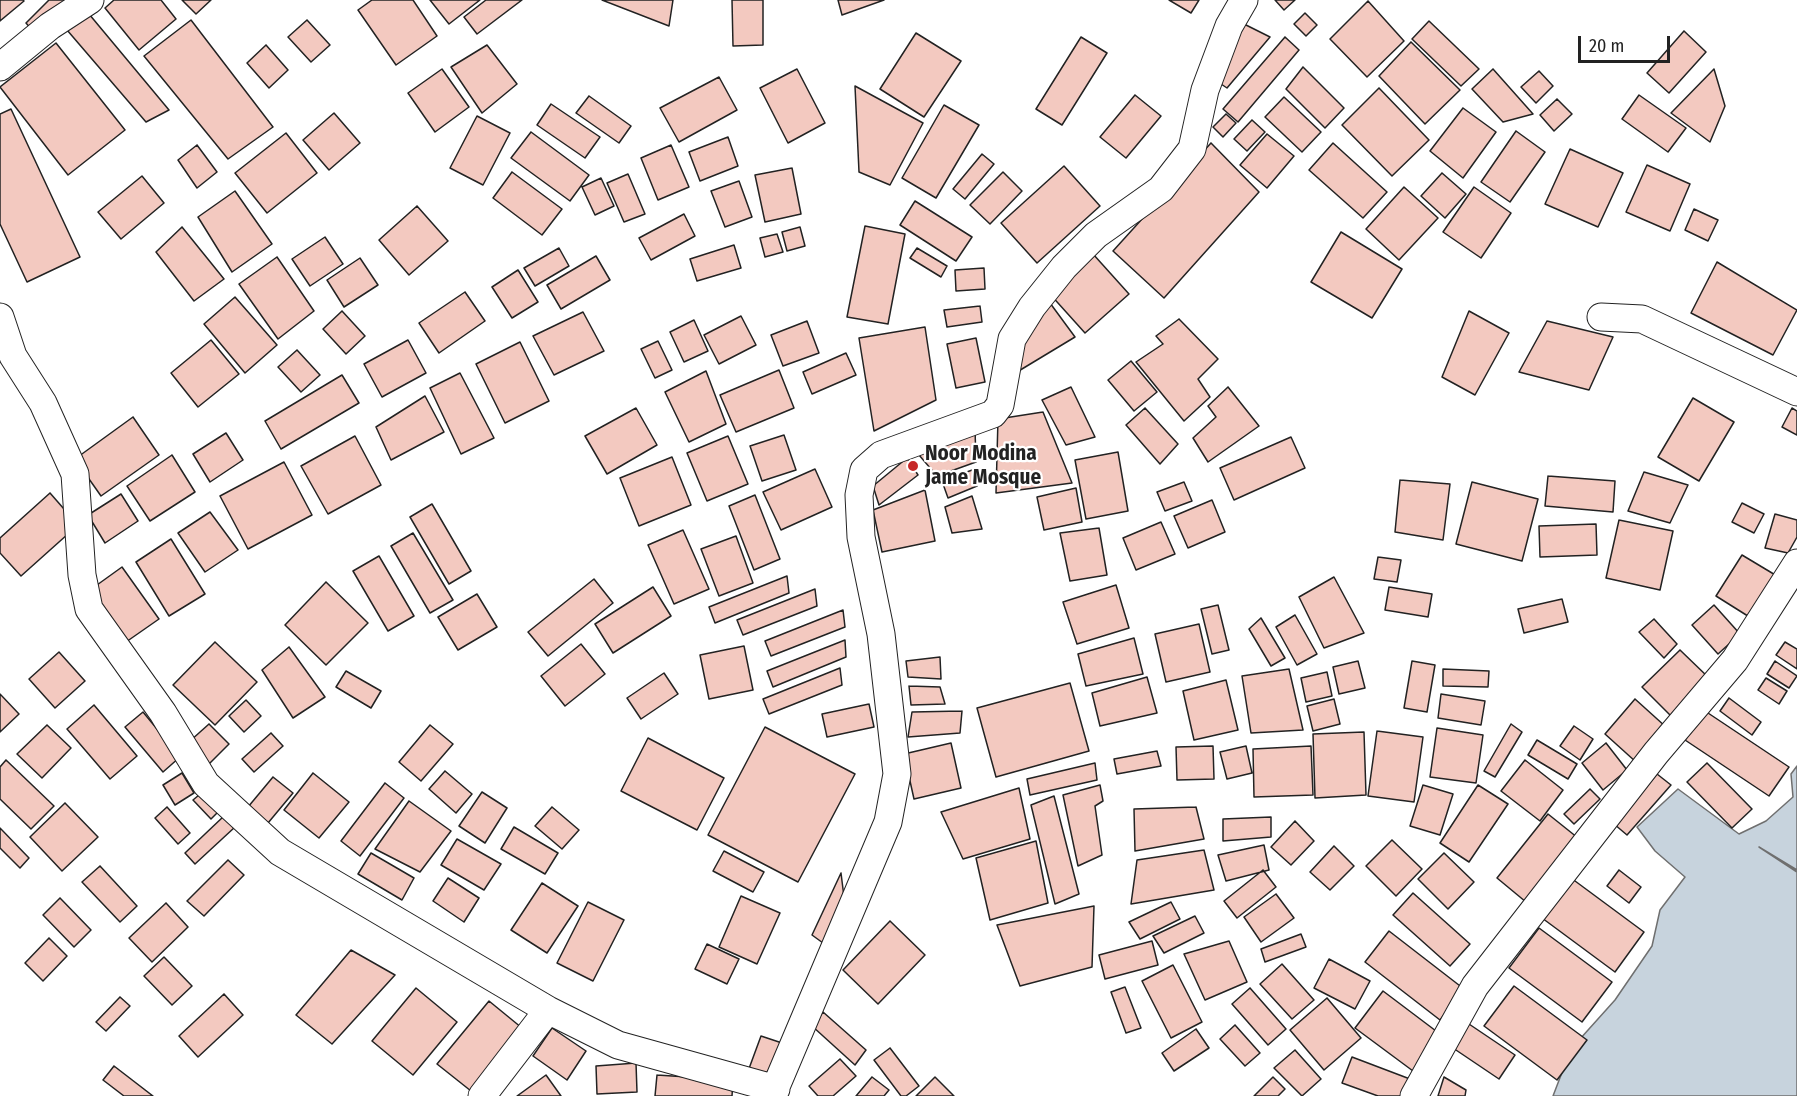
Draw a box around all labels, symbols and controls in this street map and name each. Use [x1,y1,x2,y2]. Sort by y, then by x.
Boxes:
scale bar [1581,24,1672,62]
text: 20 m [1589,35,1624,57]
place label: Noor Modina Jame Mosque [925,441,1041,491]
marker: Noor Modina Jame Mosque [906,459,920,473]

